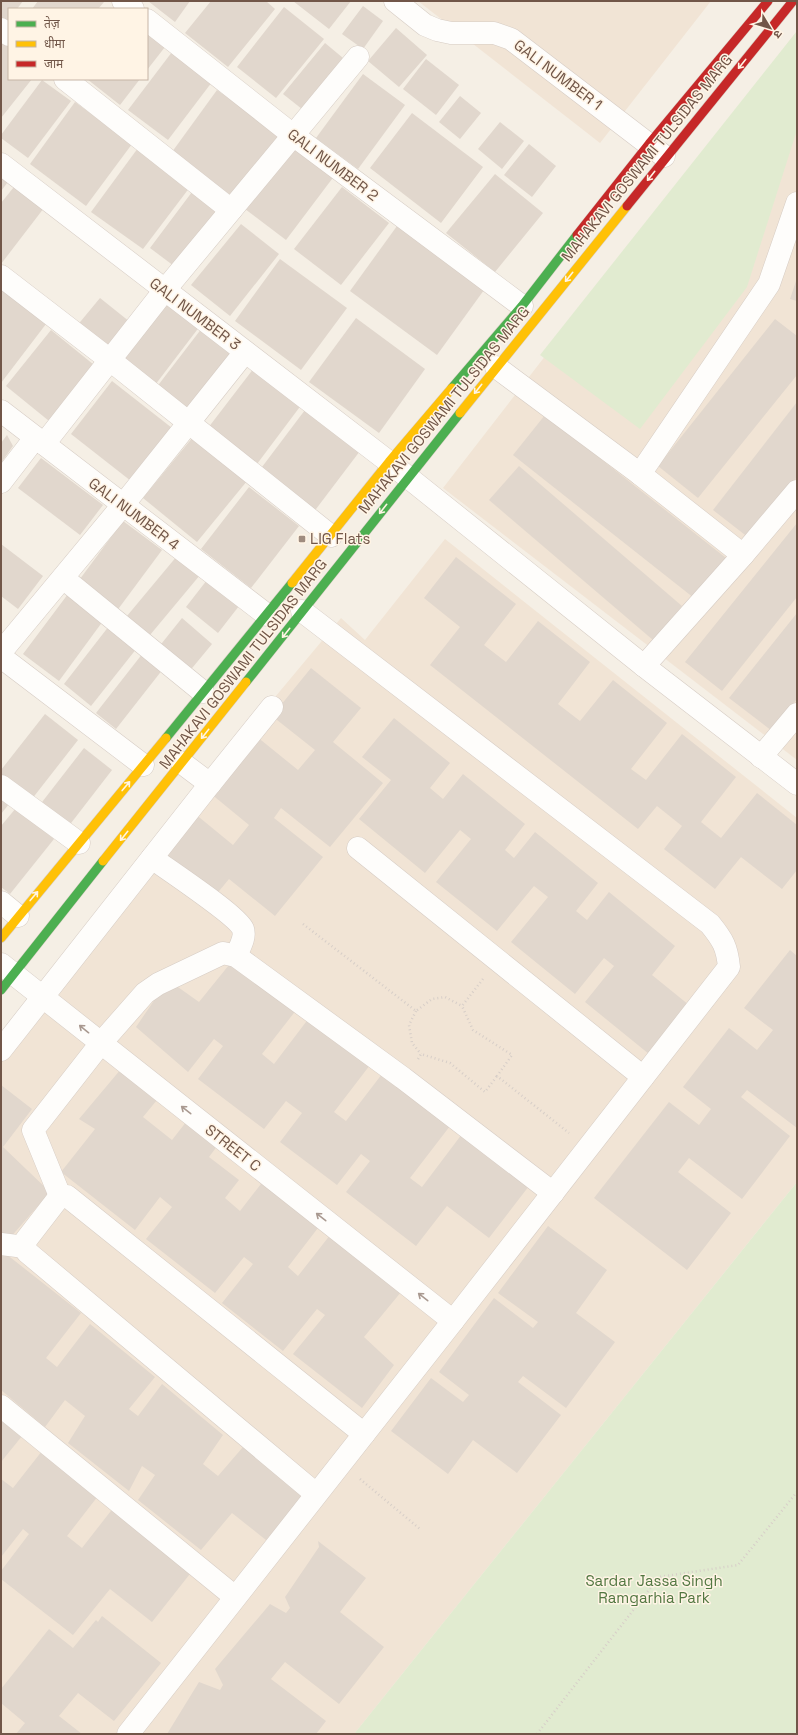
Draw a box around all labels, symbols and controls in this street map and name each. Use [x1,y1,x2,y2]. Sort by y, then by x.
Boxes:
legend [8,8,148,80]
north arrow [750,8,790,48]
text: तेज़ [44,16,61,32]
text: उ [770,27,785,41]
street label: GALI NUMBER 1 [510,35,606,114]
text: धीमा [44,36,66,52]
street label: MAHAKAVI GOSWAMI TULSIDAS MARG [557,50,736,265]
text: जाम [44,56,64,72]
one-way arrow [737,59,746,69]
street label: GALI NUMBER 2 [284,124,382,205]
one-way arrow [647,171,656,181]
one-way arrow [565,271,573,282]
street label: GALI NUMBER 3 [146,273,244,354]
street label: MAHAKAVI GOSWAMI TULSIDAS MARG [354,302,533,517]
one-way arrow [474,383,483,394]
street label: GALI NUMBER 4 [85,473,184,554]
one-way arrow [379,503,388,514]
place label: LIG Flats [310,529,370,548]
marker: LIG Flats [297,534,307,544]
street label: MAHAKAVI GOSWAMI TULSIDAS MARG [155,555,331,773]
one-way arrow [281,627,290,638]
one-way arrow [200,729,209,740]
one-way arrow [122,780,131,791]
one-way arrow [119,831,128,842]
one-way arrow [30,891,39,902]
one-way arrow [78,1025,89,1034]
one-way arrow [180,1106,191,1114]
street label: STREET C [202,1120,265,1175]
one-way arrow [315,1212,326,1221]
one-way arrow [417,1293,428,1302]
park label: Sardar Jassa Singh Ramgarhia Park [585,1571,723,1607]

